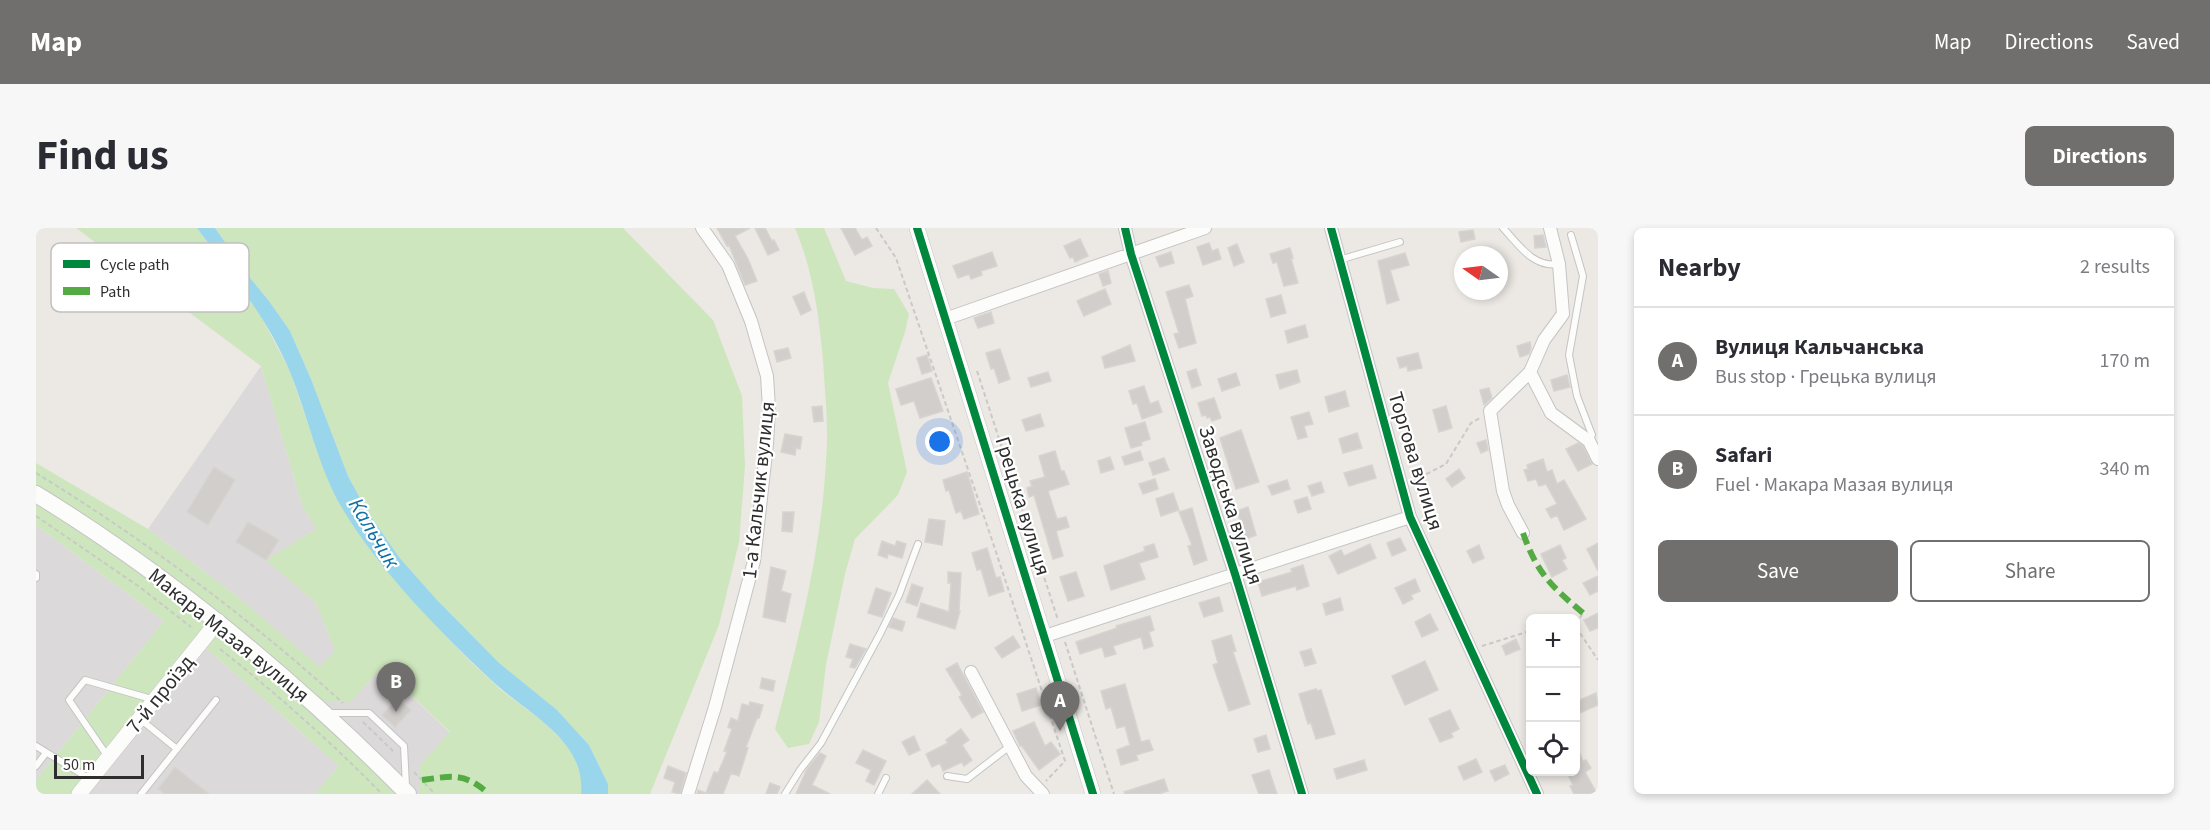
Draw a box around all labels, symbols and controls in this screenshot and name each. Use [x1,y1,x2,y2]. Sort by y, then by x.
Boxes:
text: Map [30,22,82,62]
text: Map [1934,27,1972,57]
text: Directions [2005,27,2093,57]
text: Saved [2126,27,2180,57]
text: Find us [36,126,169,186]
button: Directions [2025,126,2174,186]
legend [51,243,249,312]
north arrow [1454,246,1508,300]
text: Nearby [1658,249,1741,286]
text: 2 results [2080,253,2150,281]
text: Cycle path [100,254,169,276]
text: Path [100,281,130,303]
text: Вулиця Кальчанська [1715,331,1924,363]
text: A [1672,347,1683,375]
text: 170 m [2100,347,2150,375]
text: Bus stop · Грецька вулиця [1715,363,1937,391]
street label: Торгова вулиця [1381,388,1451,534]
street label: 1-а Кальчик вулиця [734,400,782,580]
street label: Заводська вулиця [1191,421,1271,589]
your location [925,427,954,456]
street label: Грецька вулиця [988,433,1058,579]
text: Safari [1715,439,1772,471]
text: B [1671,455,1684,483]
text: 340 m [2100,455,2150,483]
text: Fuel · Макара Мазая вулиця [1715,471,1954,499]
water label: Кальчик [340,492,408,575]
button: Save [1658,540,1898,602]
button: Share [1910,540,2150,602]
street label: Макара Мазая вулиця [142,561,316,709]
map controls [1526,614,1580,776]
button: + [1526,614,1580,668]
street label: 7-й проїзд [119,648,201,740]
pin: B [376,662,416,712]
button: − [1526,668,1580,722]
pin: A [1040,682,1080,731]
button: locate [1526,722,1580,776]
scale bar [54,752,144,780]
text: 50 m [63,754,95,776]

